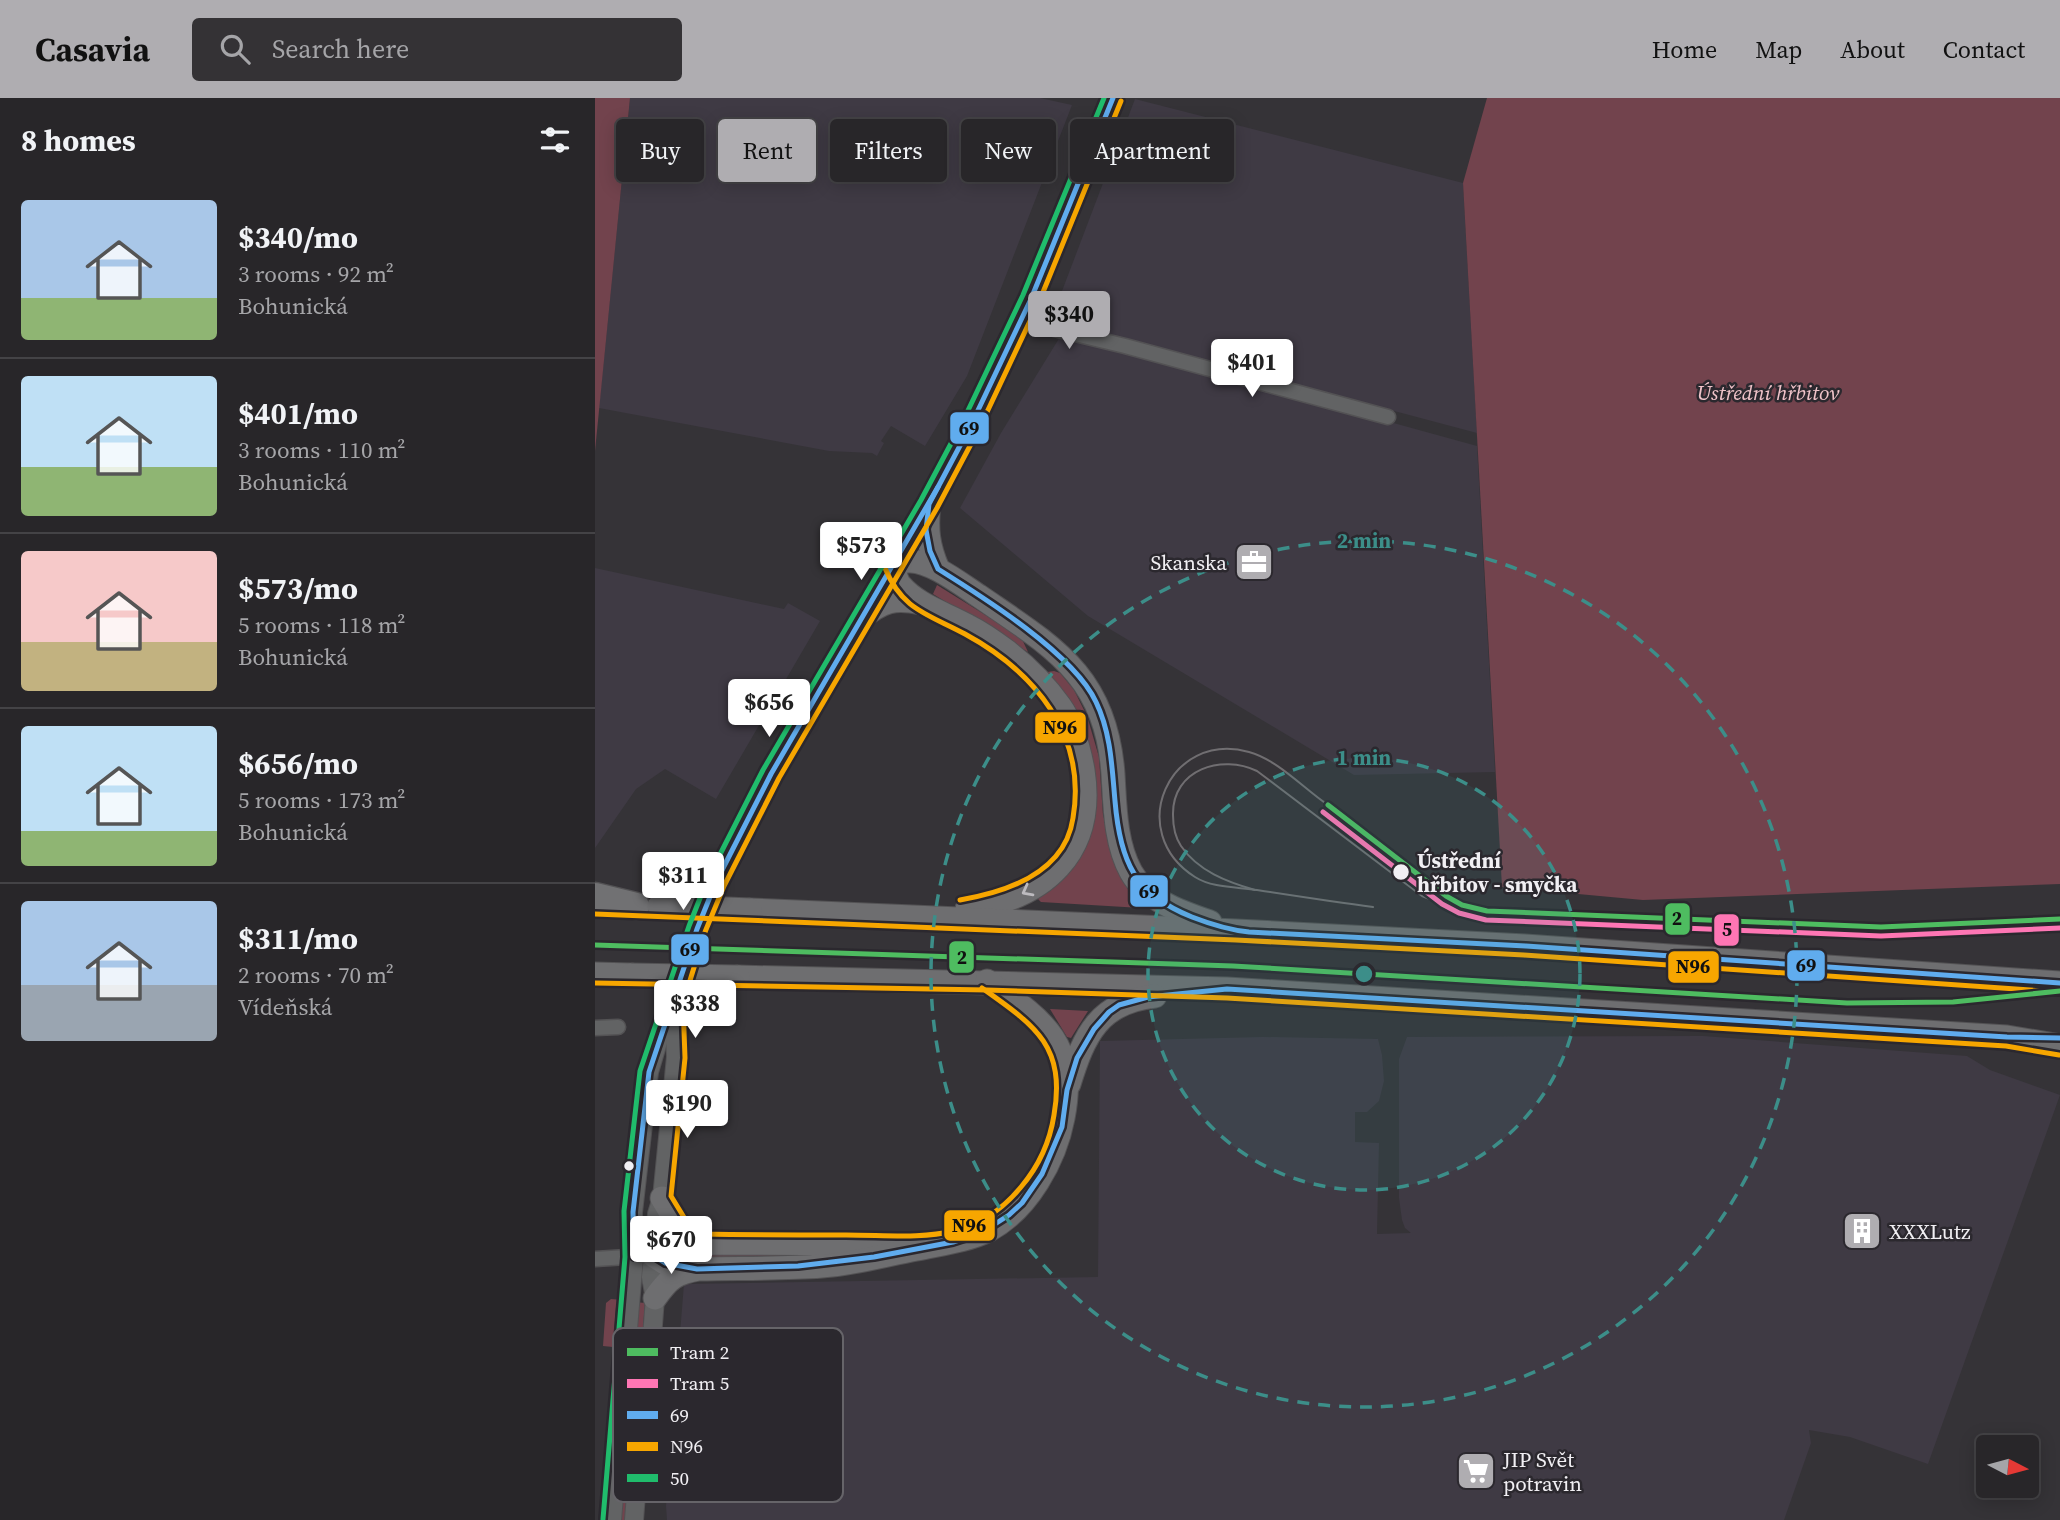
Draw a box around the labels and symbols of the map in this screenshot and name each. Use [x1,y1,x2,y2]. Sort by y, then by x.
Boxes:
pin: $340 [1028,292,1110,351]
pin: $401 [1211,340,1293,399]
park label: Ústřední hřbitov [1697,378,1840,407]
line badge: 69 [949,411,990,445]
text: 69 [959,415,979,441]
pin: $573 [820,522,902,582]
text: 2 min [1337,526,1391,555]
office icon: Skanska [1233,541,1275,583]
place label: Skanska [1151,548,1227,577]
pin: $656 [728,680,810,739]
line badge: N96 [1034,711,1087,744]
text: N96 [1043,714,1077,740]
text: 1 min [1337,743,1391,772]
place label: Ústřední hřbitov - smyčka [1417,846,1578,899]
pin: $311 [642,852,724,912]
marker: Ústřední hřbitov - smyčka [1391,862,1411,882]
line badge: 69 [1129,874,1169,908]
text: 69 [1139,878,1159,904]
one-way arrow [1022,882,1035,896]
line badge: 2 [1664,902,1691,936]
text: 2 [1672,905,1682,931]
line badge: 5 [1713,913,1740,947]
text: 5 [1722,916,1732,942]
line badge: 69 [670,933,710,966]
text: 69 [680,936,700,962]
line badge: 2 [948,940,975,974]
text: 2 [957,944,967,970]
line badge: 69 [1786,949,1826,982]
line badge: N96 [1667,950,1720,984]
text: 69 [1796,952,1816,978]
text: N96 [1676,953,1710,979]
centre of rings [1352,962,1376,986]
pin: $338 [654,981,736,1040]
pin: $190 [646,1080,728,1140]
unlabelled marker [622,1159,636,1173]
line badge: N96 [943,1209,996,1242]
building icon: XXXLutz [1841,1210,1883,1252]
text: N96 [952,1212,986,1238]
pin: $670 [630,1216,712,1276]
place label: XXXLutz [1889,1217,1971,1246]
legend [613,1328,843,1502]
text: Tram 2 [670,1339,729,1365]
text: Tram 5 [670,1370,729,1396]
text: 69 [670,1402,689,1428]
text: N96 [670,1433,703,1459]
north arrow [1976,1435,2039,1498]
place label: JIP Svět potravin [1502,1445,1582,1498]
supermarket icon: JIP Svět potravin [1455,1450,1497,1492]
text: 50 [670,1465,689,1491]

